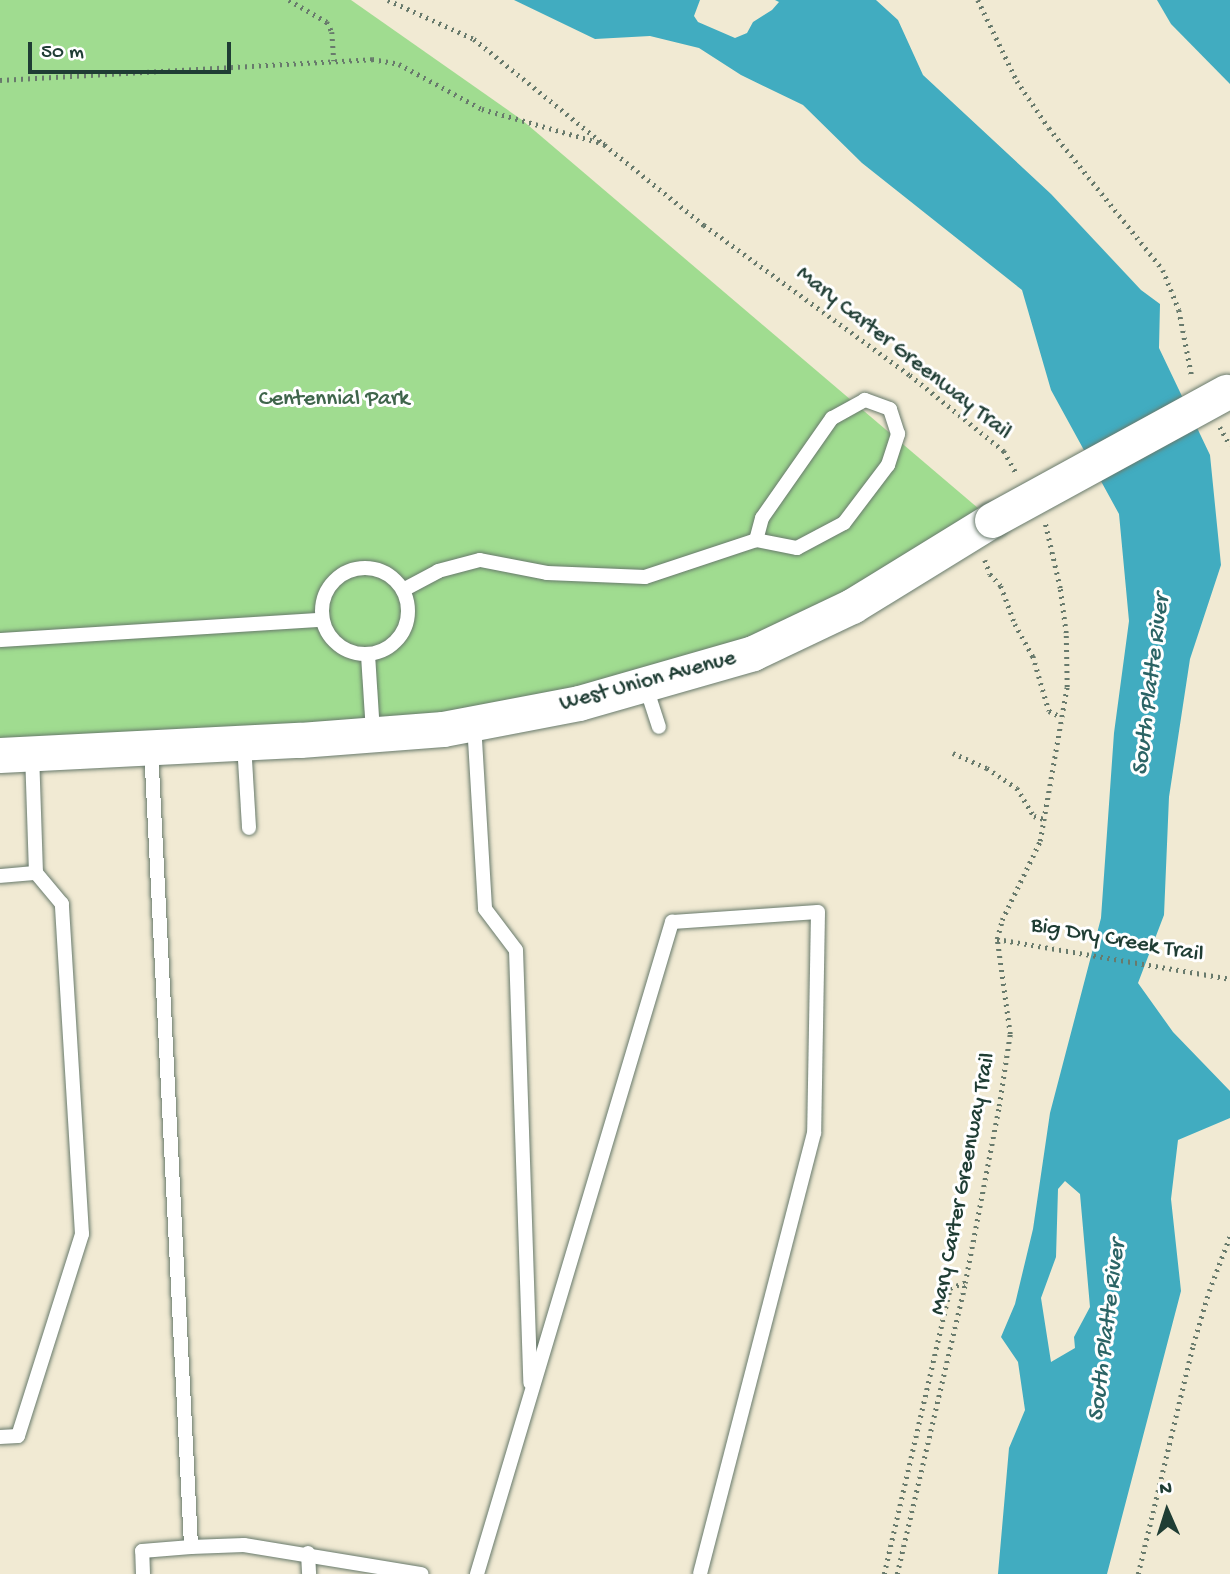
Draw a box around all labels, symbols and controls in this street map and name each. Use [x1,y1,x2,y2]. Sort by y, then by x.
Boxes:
scale bar [32,28,234,72]
text: 50 m [41,41,84,66]
street label: Mary Carter Greenway Trail [790,261,1016,447]
park label: Centennial Park [259,386,409,414]
water label: South Platte River [1127,593,1177,777]
street label: West Union Avenue [557,645,739,719]
street label: Big Dry Creek Trail [1028,912,1206,970]
street label: Mary Carter Greenway Trail [925,1051,1003,1317]
water label: South Platte River [1083,1239,1133,1423]
north arrow [1132,1476,1202,1546]
text: N [1159,1478,1173,1501]

